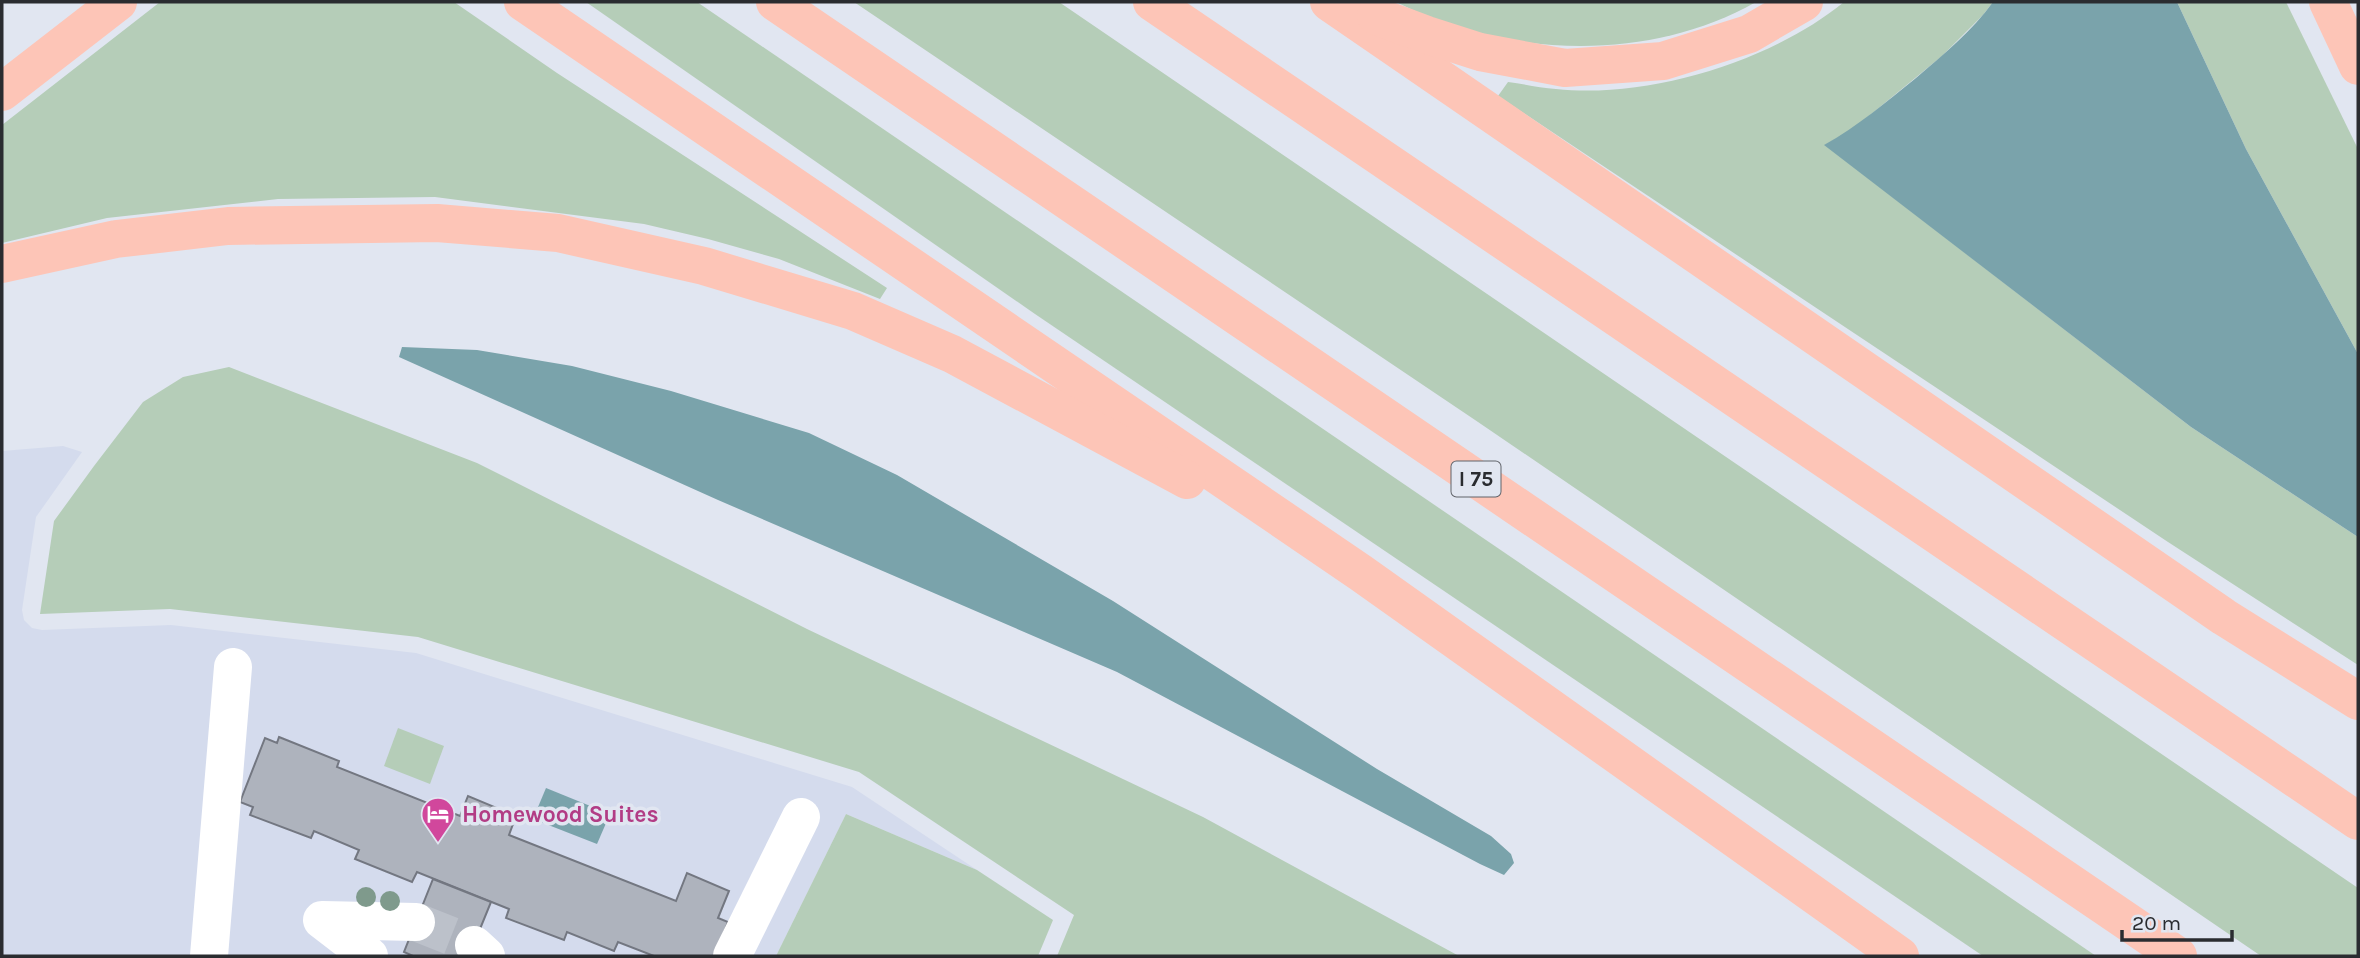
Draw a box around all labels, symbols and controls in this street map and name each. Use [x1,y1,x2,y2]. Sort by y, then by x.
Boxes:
road number: I 75 [1452,462,1500,496]
hotel icon: Homewood Suites [419,795,457,844]
place label: Homewood Suites [462,801,659,828]
scale bar [2122,898,2232,942]
text: 20 m [2132,911,2181,935]

